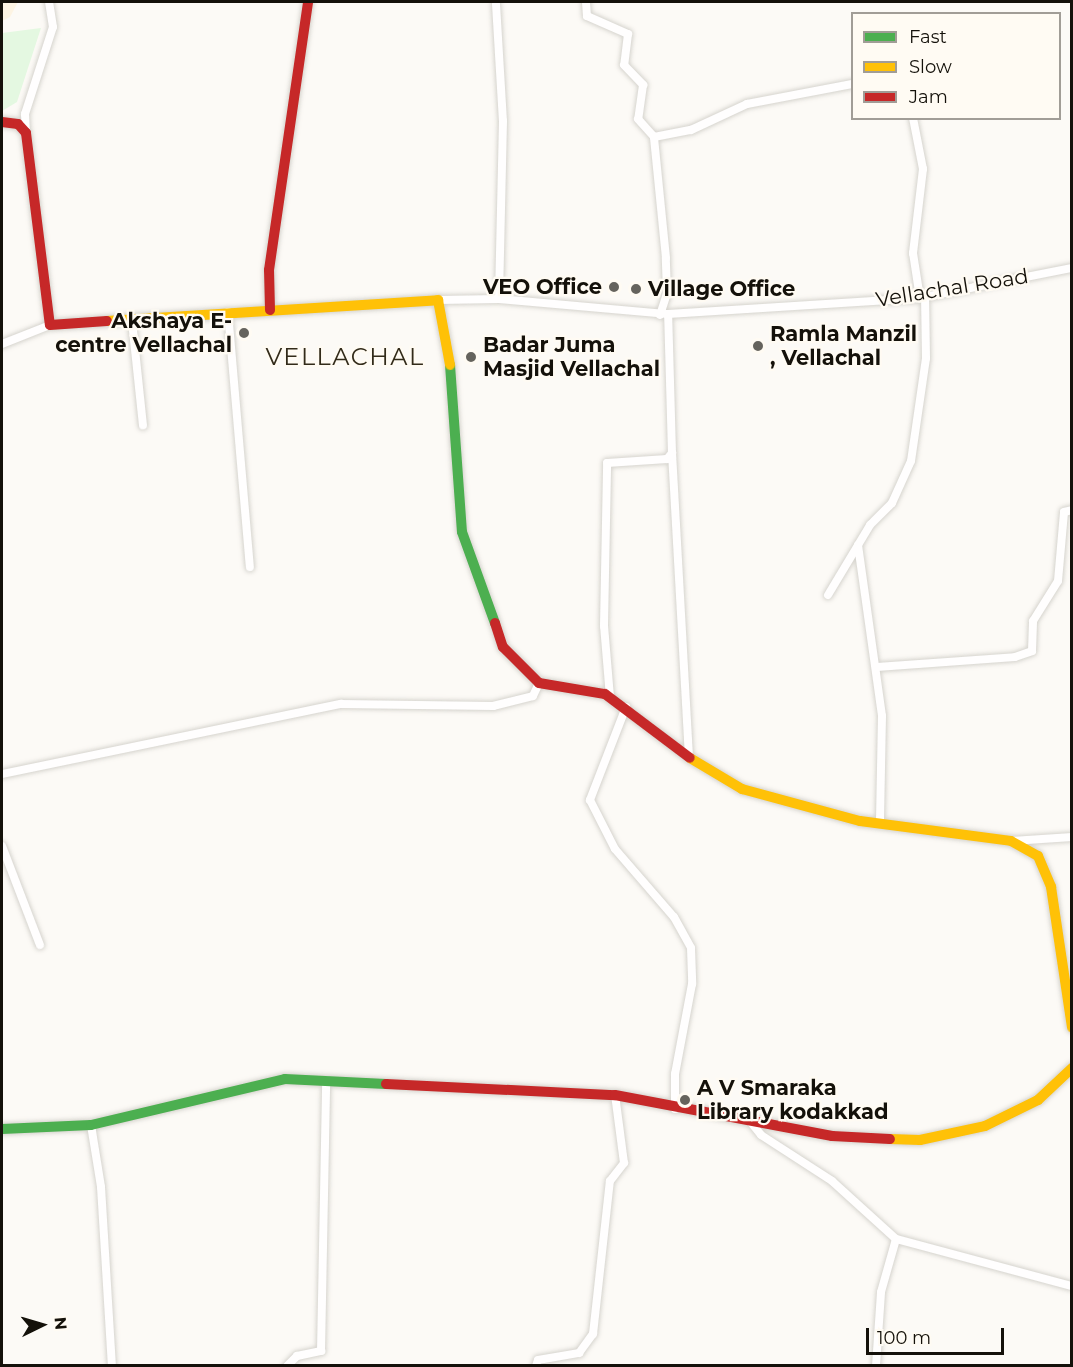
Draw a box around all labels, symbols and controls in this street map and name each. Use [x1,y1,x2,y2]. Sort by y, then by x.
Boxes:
legend [851,12,1061,120]
text: Fast [909,26,947,48]
text: Slow [909,56,952,78]
text: Jam [909,86,948,108]
street label: Vellachal Road [874,263,1030,313]
place label: VEO Office [483,274,602,300]
place label: Village Office [648,276,795,302]
marker: VEO Office [607,280,621,294]
marker: Village Office [629,282,643,296]
place label: Akshaya E- centre Vellachal [55,308,232,358]
place label: Ramla Manzil , Vellachal [770,321,917,371]
marker: Akshaya E- centre Vellachal [237,326,251,340]
place label: Badar Juma Masjid Vellachal [483,332,660,382]
marker: Ramla Manzil , Vellachal [751,339,765,353]
district label: VELLACHAL [265,343,425,371]
marker: Badar Juma Masjid Vellachal [464,350,478,364]
place label: A V Smaraka Library kodakkad [697,1075,889,1125]
marker: A V Smaraka Library kodakkad [678,1093,692,1107]
north arrow [12,1295,72,1355]
text: N [50,1316,70,1331]
scale bar [869,1316,1007,1354]
text: 100 m [877,1327,931,1349]

